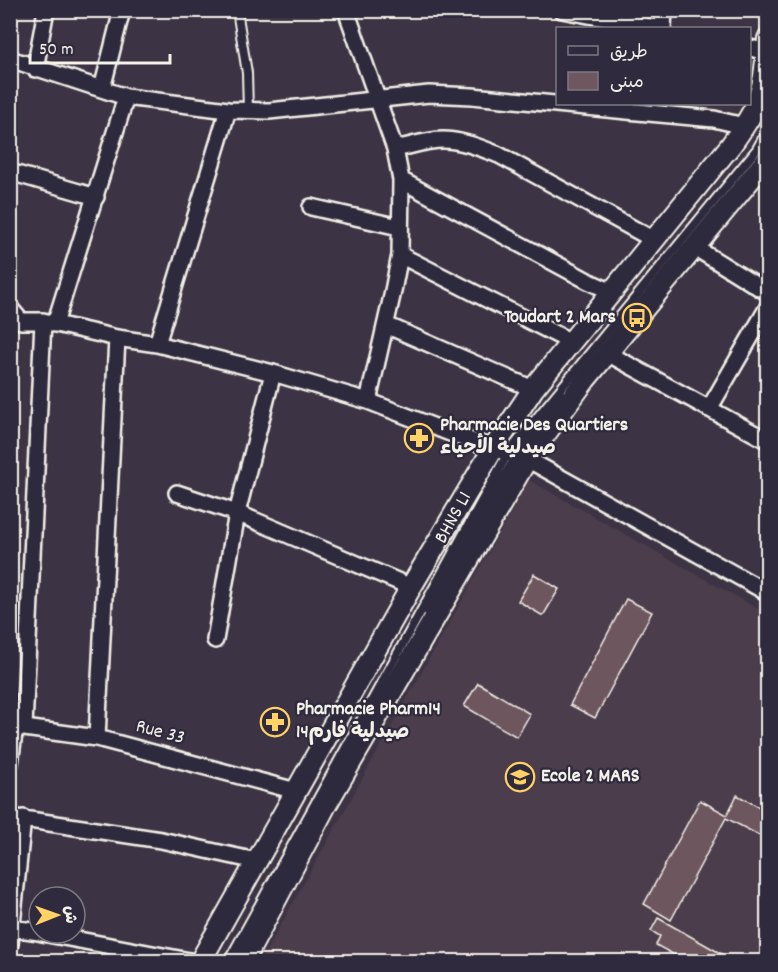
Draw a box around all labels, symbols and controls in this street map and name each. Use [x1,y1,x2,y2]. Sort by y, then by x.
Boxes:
scale bar [30,27,170,65]
legend [556,27,751,105]
text: 50 m [39,38,74,63]
text: طريق [610,41,648,66]
text: مبنى [610,71,644,96]
bus stop icon: Toudart 2 Mars [621,302,653,334]
place label: Toudart 2 Mars [504,304,616,332]
place label: Pharmacie Des Quartiers صيدلية الأحياء [440,412,628,463]
pharmacy icon: Pharmacie Des Quartiers صيدلية الأحياء [403,422,435,454]
street label: BHNS L1 [428,487,480,549]
place label: Pharmacie Pharm14 صيدلية فارم14 [296,696,441,747]
pharmacy icon: Pharmacie Pharm14 صيدلية فارم14 [259,706,291,738]
street label: Rue 33 [132,713,188,753]
school or university icon: Ecole 2 MARS [504,761,536,793]
place label: Ecole 2 MARS [541,763,640,791]
north arrow [27,885,87,945]
text: ش [58,906,81,924]

